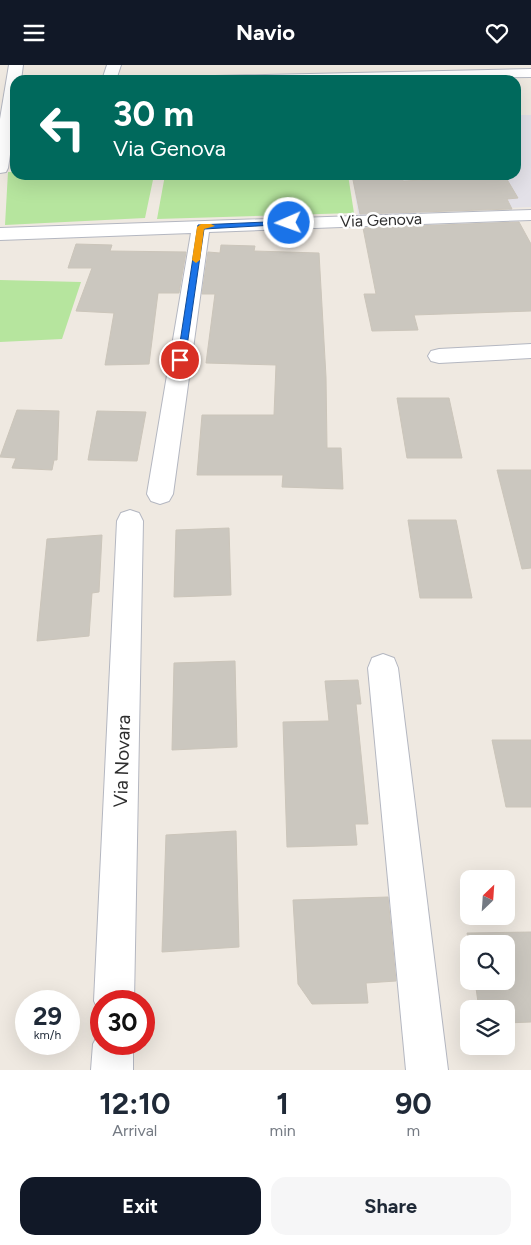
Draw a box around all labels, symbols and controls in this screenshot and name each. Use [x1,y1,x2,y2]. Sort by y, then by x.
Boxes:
icon: menu [20,19,48,47]
text: Navio [236,19,295,46]
icon: heart [483,19,511,47]
text: 30 m [113,93,194,135]
icon: left [30,95,95,160]
text: Via Genova [113,135,226,162]
position arrow [262,196,314,248]
street label: Via Genova [340,209,422,231]
pin [159,339,201,381]
icon: arrive [166,346,194,374]
street label: Via Novara [109,714,135,808]
north arrow [460,870,515,925]
map controls [460,870,515,1055]
button: search [460,935,515,990]
speed limit sign: 30 [90,990,155,1055]
button: layers [460,1000,515,1055]
text: 29 [33,1001,62,1031]
text: km/h [34,1028,61,1042]
text: 12:10 [99,1085,170,1122]
text: 1 [276,1085,289,1122]
text: 90 [395,1085,432,1122]
text: Arrival [112,1121,157,1140]
text: min [270,1121,296,1140]
text: m [407,1121,420,1140]
button: Exit [20,1177,261,1235]
button: Share [271,1177,511,1235]

